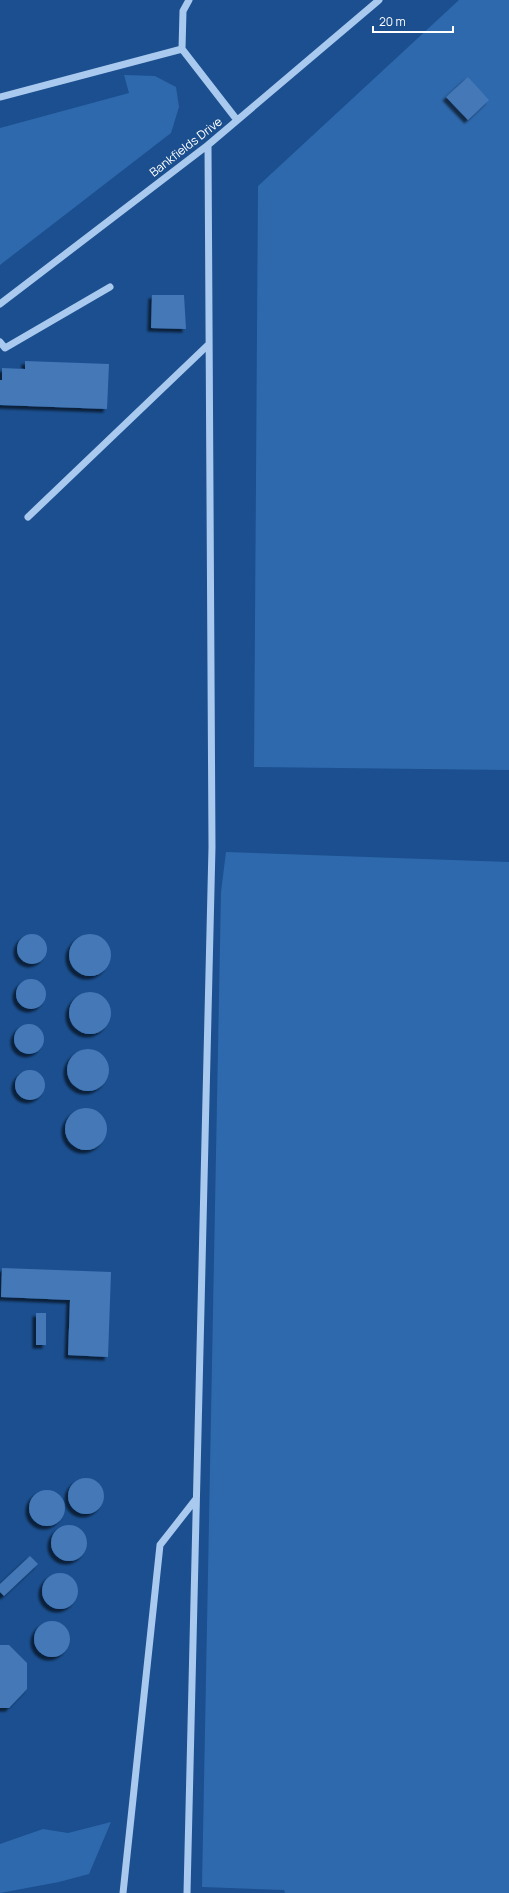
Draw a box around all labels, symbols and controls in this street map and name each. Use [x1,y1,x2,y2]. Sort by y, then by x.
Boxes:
scale bar [373,8,453,34]
text: 20 m [379,13,406,30]
street label: Bankfields Drive [146,113,226,180]

